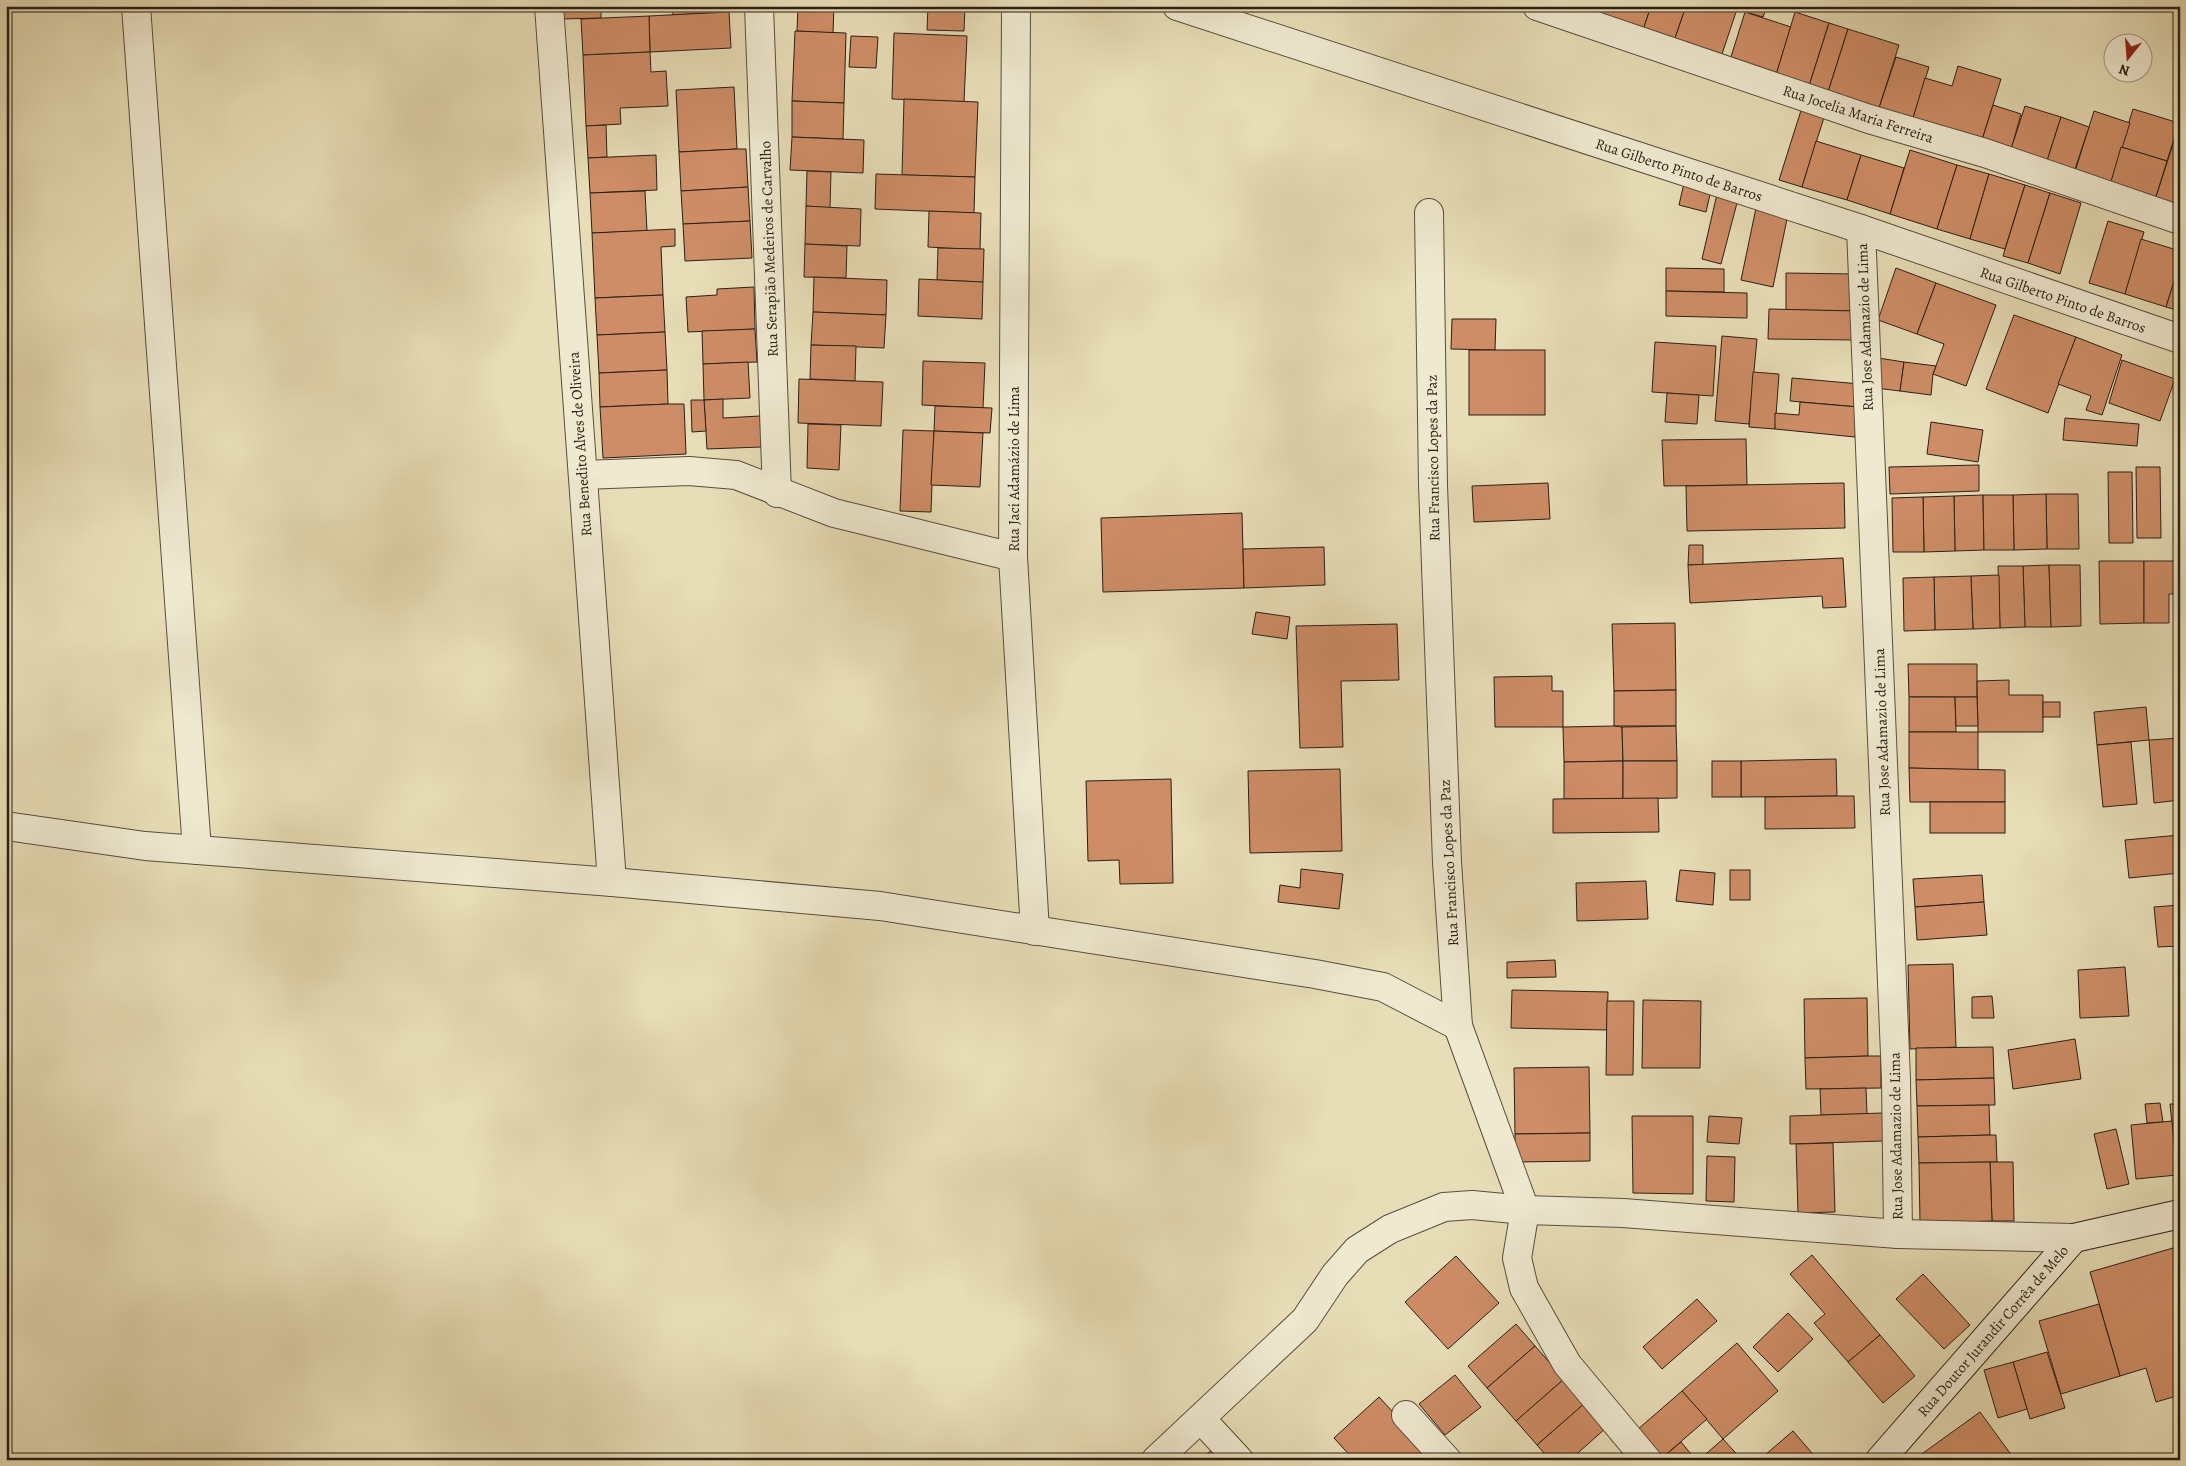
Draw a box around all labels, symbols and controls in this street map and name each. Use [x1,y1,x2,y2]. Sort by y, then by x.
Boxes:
north arrow [2104,32,2154,82]
text: N [2117,59,2132,81]
street label: Rua Jocelia Maria Ferreira [1780,80,1936,148]
street label: Rua Gilberto Pinto de Barros [1593,134,1765,206]
street label: Rua Serapião Medeiros de Carvalho [755,141,783,357]
street label: Rua Jose Adamazio de Lima [1852,243,1878,411]
street label: Rua Gilberto Pinto de Barros [1977,262,2149,338]
street label: Rua Benedito Alves de Oliveira [564,351,596,537]
street label: Rua Francisco Lopes da Paz [1422,374,1444,542]
street label: Rua Jaci Adamázio de Lima [1004,386,1024,552]
street label: Rua Jose Adamazio de Lima [1869,648,1895,816]
street label: Rua Francisco Lopes da Paz [1435,779,1463,947]
street label: Rua Jose Adamazio de Lima [1885,1052,1907,1220]
street label: Rua Doutor Jurandir Corrêa de Melo [1913,1241,2073,1421]

